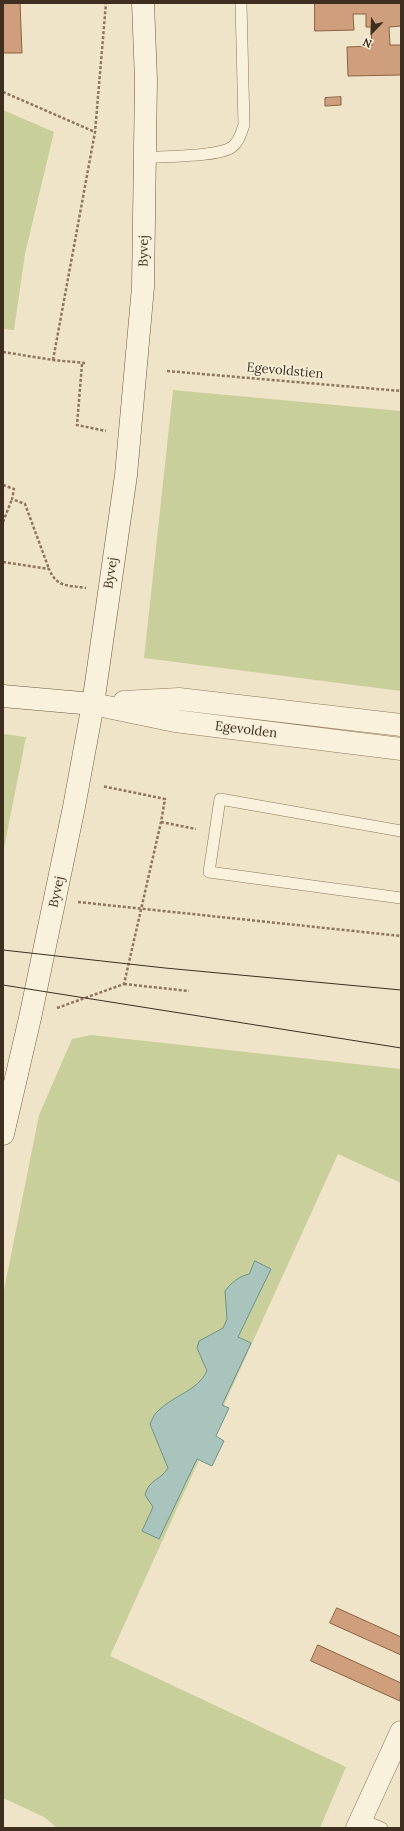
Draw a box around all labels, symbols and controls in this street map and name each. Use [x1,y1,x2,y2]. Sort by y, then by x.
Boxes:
north arrow [352,12,392,52]
text: N [361,35,374,51]
street label: Byvej [136,235,152,267]
street label: Egevoldstien [246,360,324,382]
street label: Byvej [101,556,121,590]
street label: Egevolden [214,718,278,742]
street label: Byvej [46,875,68,909]

